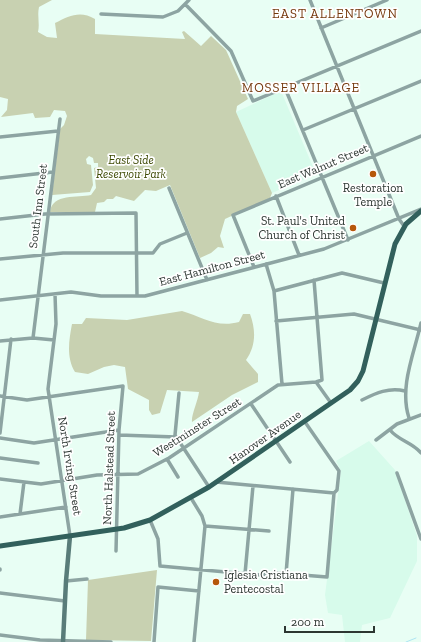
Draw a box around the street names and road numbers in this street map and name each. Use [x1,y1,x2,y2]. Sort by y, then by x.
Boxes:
street label: East Walnut Street [276,140,371,191]
street label: South Inn Street [26,162,50,249]
street label: East Hamilton Street [158,247,267,289]
street label: Westminster Street [150,394,244,460]
street label: Hanover Avenue [226,407,304,467]
street label: North Halstead Street [100,410,118,525]
street label: North Irving Street [55,416,85,517]

